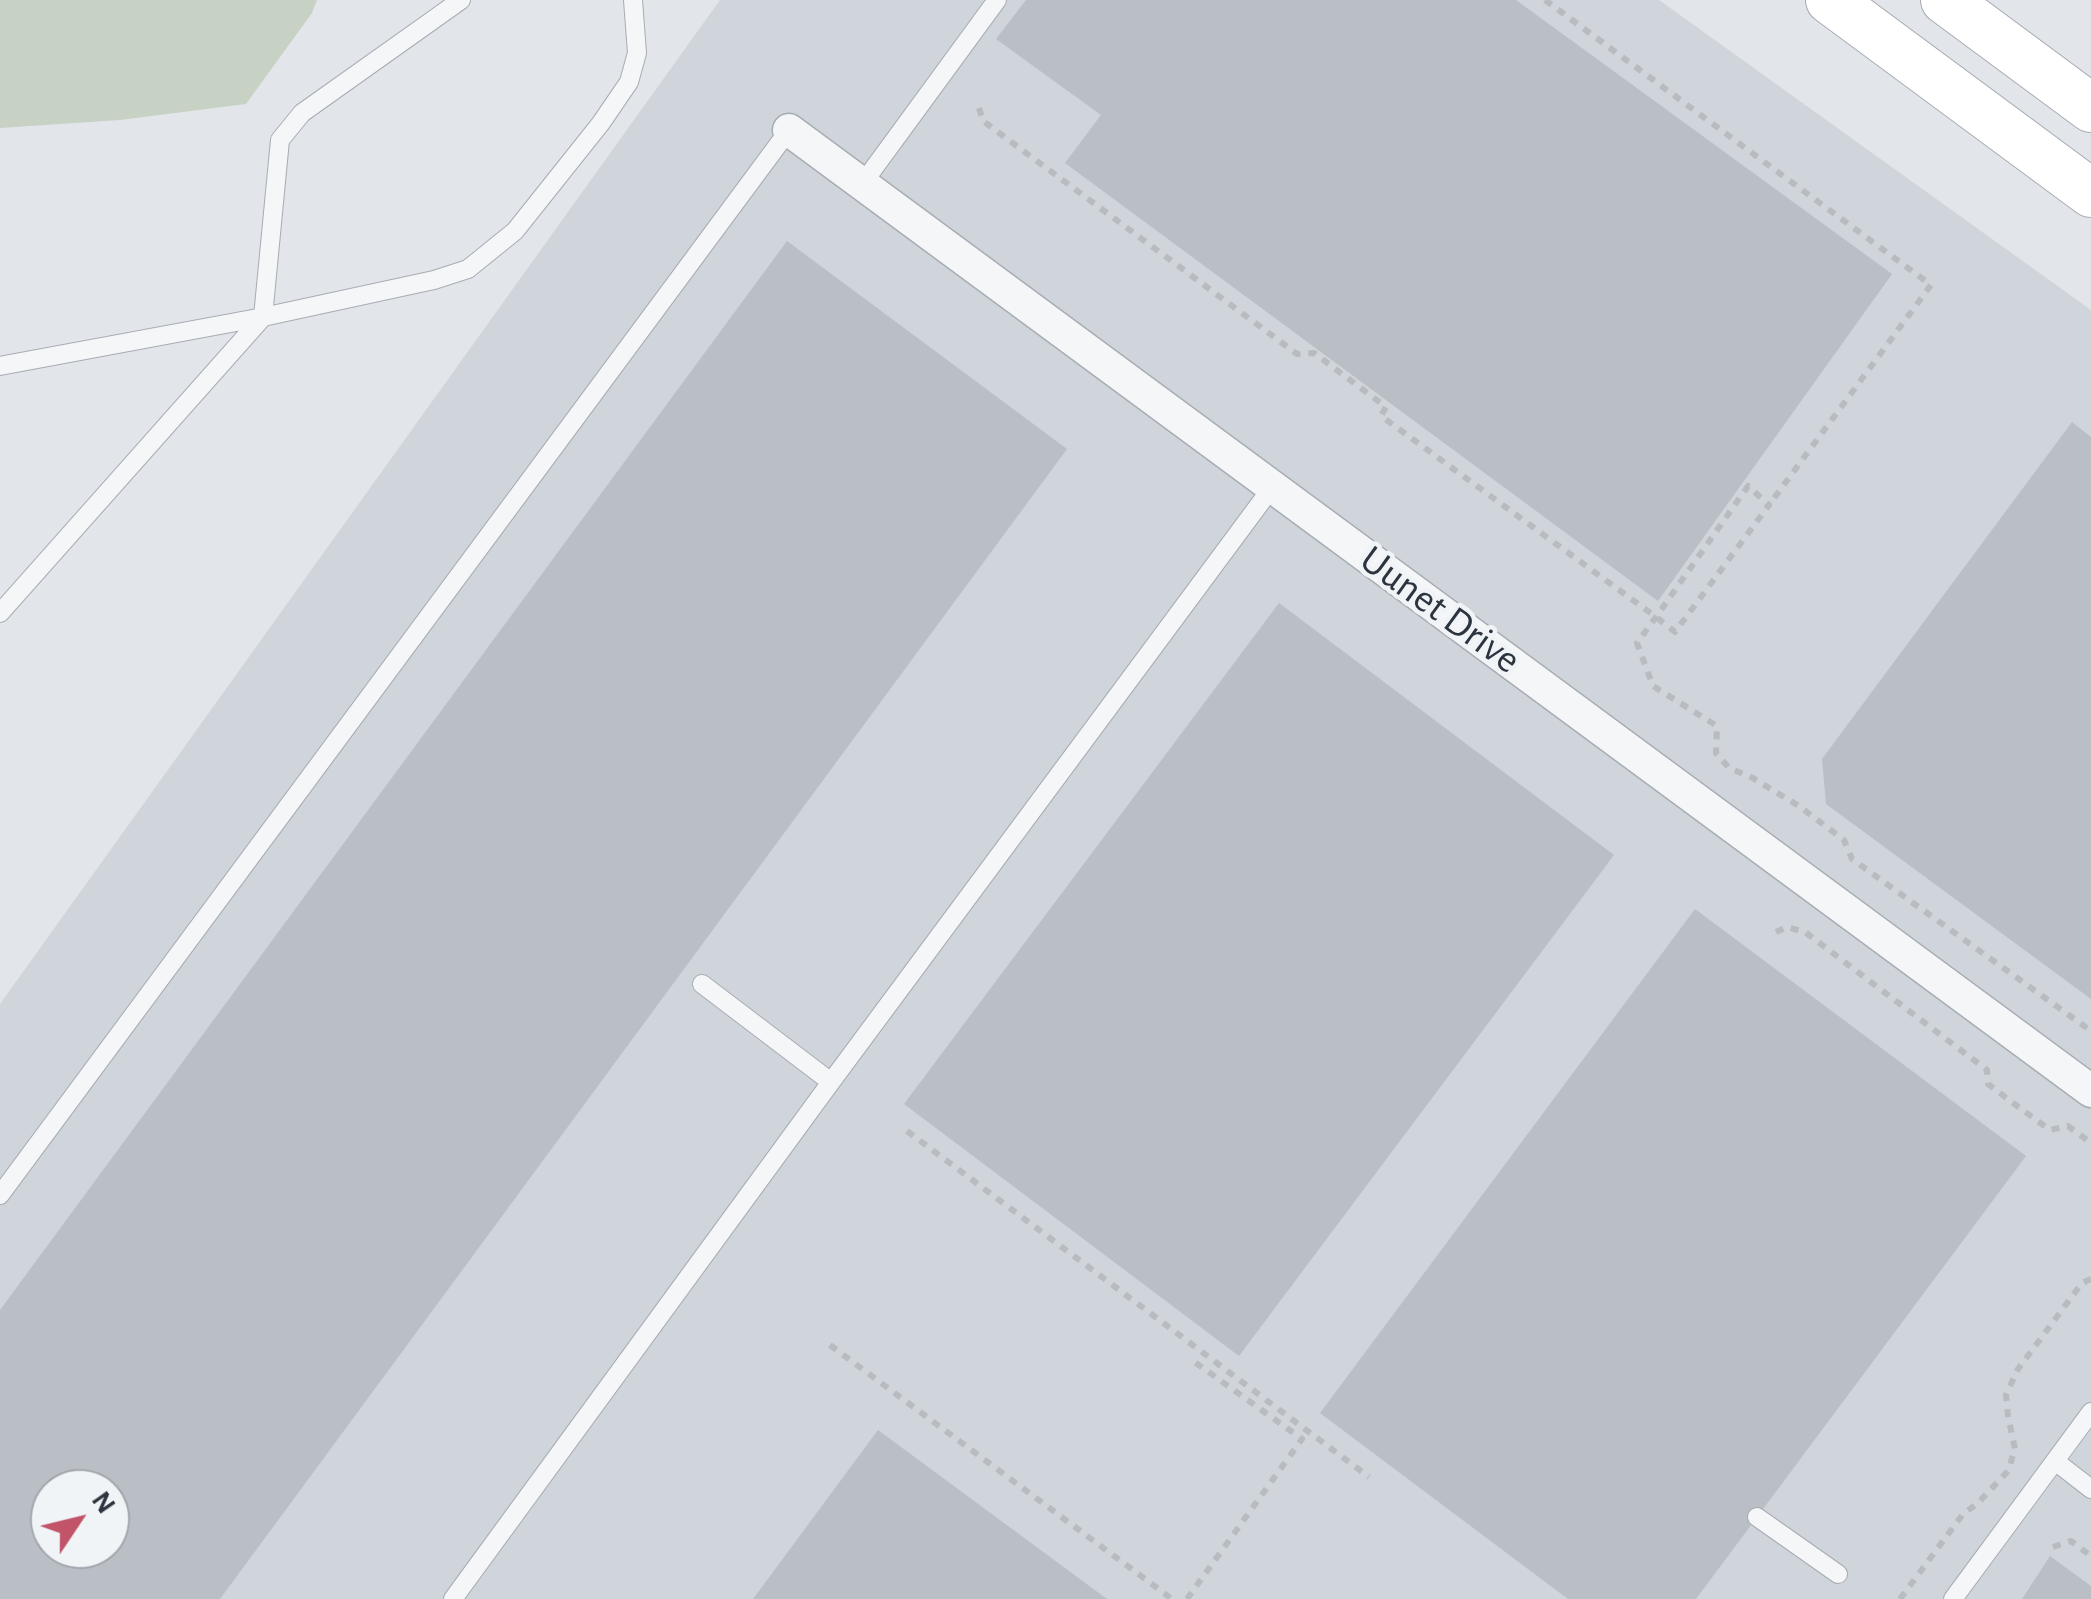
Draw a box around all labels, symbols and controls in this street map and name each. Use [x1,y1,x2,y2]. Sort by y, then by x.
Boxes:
street label: Uunet Drive [1350,536,1530,684]
north arrow [30,1469,130,1569]
text: N [86,1487,120,1519]

